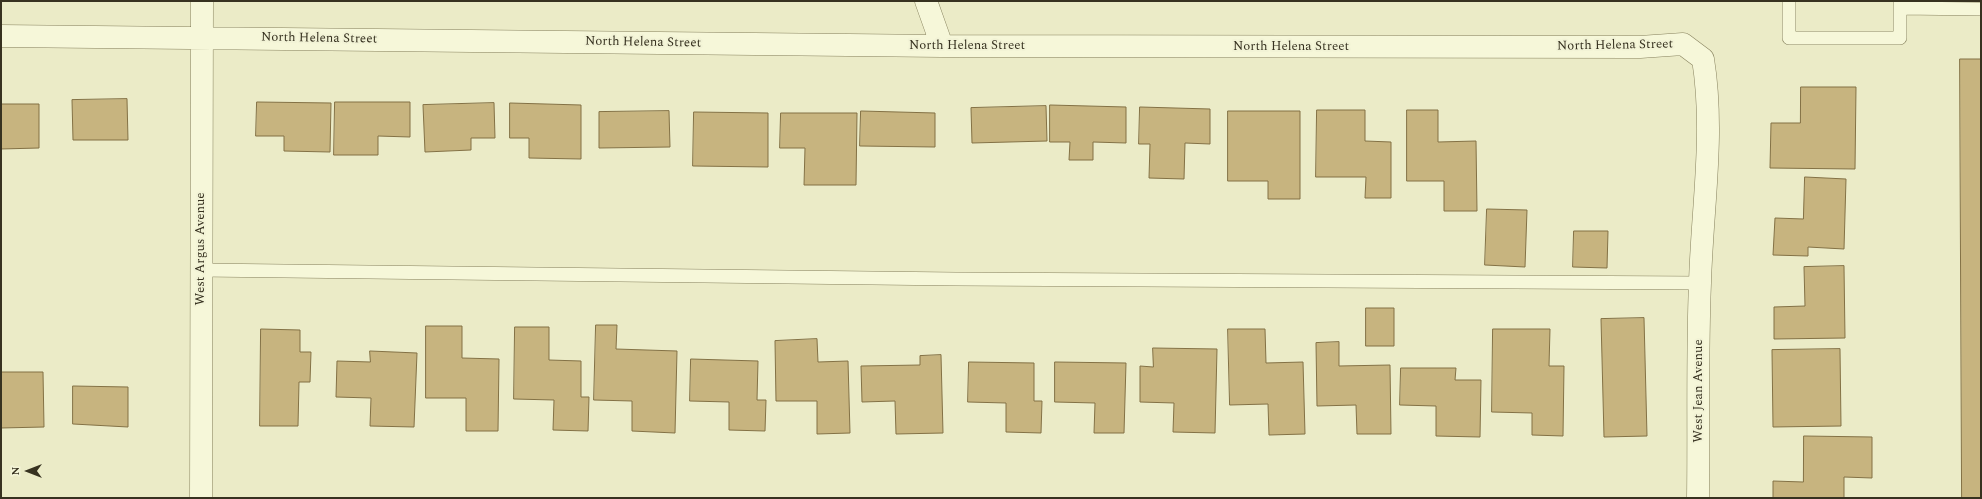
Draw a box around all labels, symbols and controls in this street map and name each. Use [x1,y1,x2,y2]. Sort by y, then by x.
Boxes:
street label: North Helena Street [261,30,377,48]
street label: North Helena Street [585,34,701,52]
street label: North Helena Street [1557,37,1673,55]
street label: North Helena Street [909,38,1025,54]
street label: North Helena Street [1233,39,1349,55]
street label: West Argus Avenue [193,192,209,306]
street label: West Jean Avenue [1691,339,1707,443]
north arrow [8,451,48,491]
text: N [7,467,24,476]

